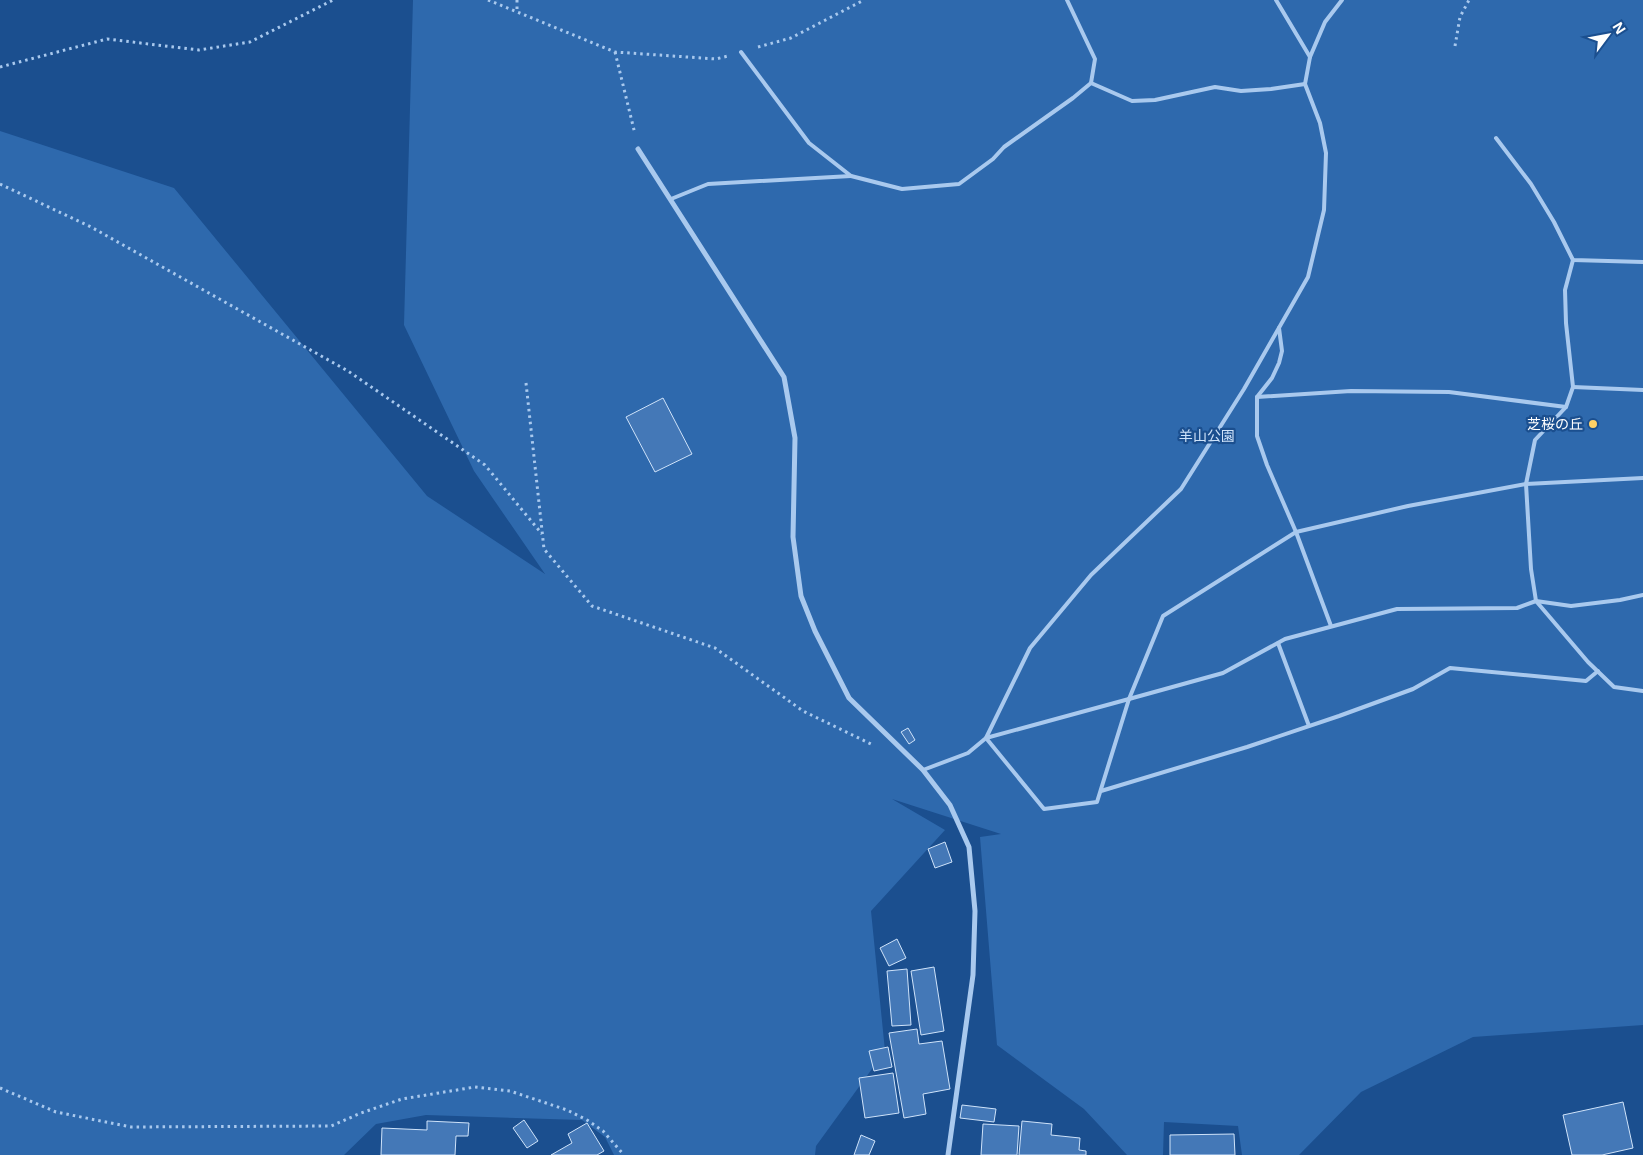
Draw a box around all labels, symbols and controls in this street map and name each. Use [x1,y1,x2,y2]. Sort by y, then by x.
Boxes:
north arrow [1583,10,1633,60]
text: N [1609,19,1629,37]
place label: 芝桜の丘 [1527,415,1583,432]
marker: 芝桜の丘 [1587,418,1599,430]
park label: 羊山公園 [1179,427,1235,444]

